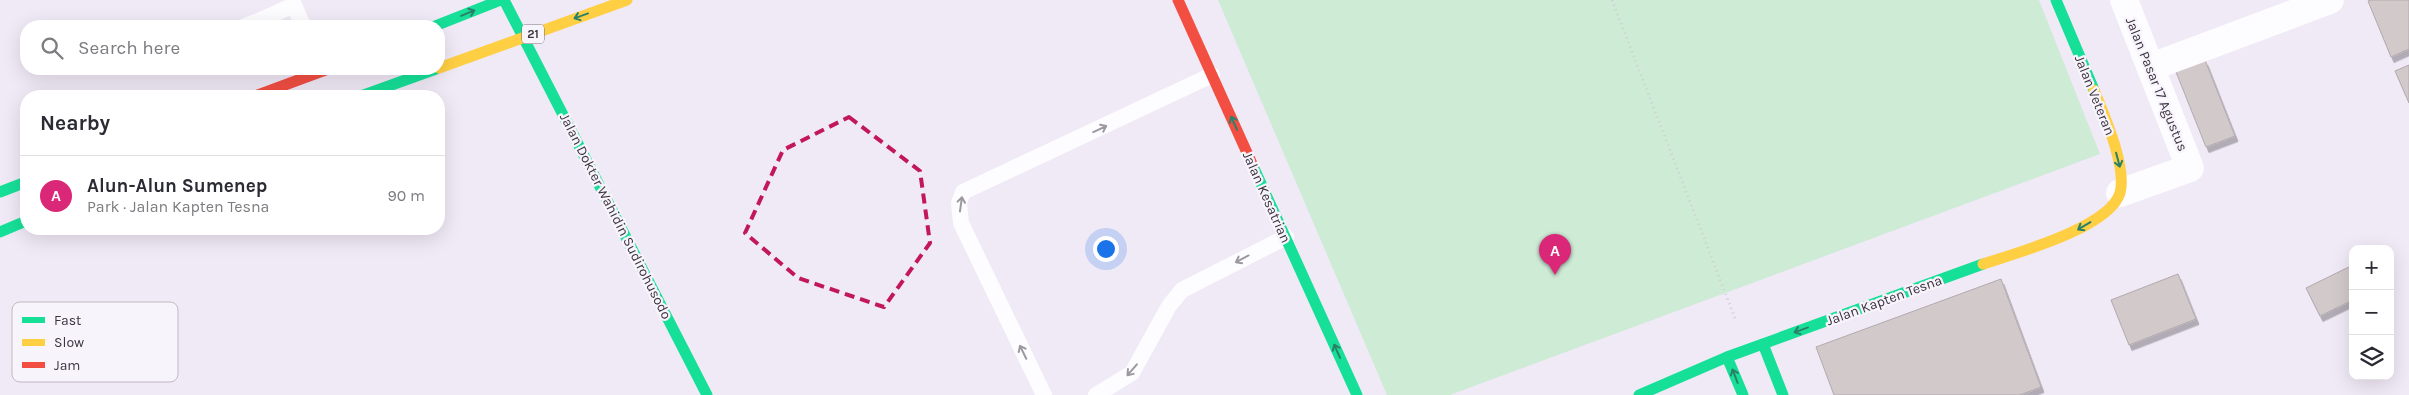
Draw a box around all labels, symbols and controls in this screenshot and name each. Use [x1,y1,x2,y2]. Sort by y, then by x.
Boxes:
one-way arrow [460,8,475,17]
one-way arrow [574,12,589,21]
street label: Jalan Pasar 17 Agustus [2122,15,2191,154]
search box [20,20,445,75]
road number: 21 [522,24,544,44]
icon: search [38,34,66,62]
text: Search here [78,37,180,59]
street label: Jalan Veteran [2071,53,2118,138]
street label: Jalan Dokter Wahidin Sudirohusodo [556,110,675,322]
text: Nearby [40,111,110,135]
one-way arrow [1228,116,1238,131]
one-way arrow [1092,124,1107,133]
street label: Jalan Kesatrian [1239,149,1294,246]
one-way arrow [2114,151,2123,167]
text: Alun-Alun Sumenep [87,175,267,197]
text: A [51,186,61,205]
text: 90 m [387,186,425,205]
one-way arrow [956,196,966,212]
text: Park · Jalan Kapten Tesna [87,197,269,216]
one-way arrow [2078,221,2092,231]
pin: A [1539,234,1571,275]
your location [1093,236,1119,262]
map controls [2349,245,2394,380]
button: + [2349,245,2394,290]
one-way arrow [1235,255,1250,264]
street label: Jalan Kapten Tesna [1824,272,1944,329]
button: − [2349,290,2394,335]
legend [12,302,178,382]
text: Fast [54,312,81,329]
one-way arrow [1794,326,1809,335]
text: Slow [54,334,84,351]
button: layers [2349,335,2394,380]
one-way arrow [1332,344,1341,359]
one-way arrow [1017,345,1027,360]
text: Jam [54,357,80,374]
one-way arrow [1126,363,1138,376]
one-way arrow [1730,369,1739,384]

